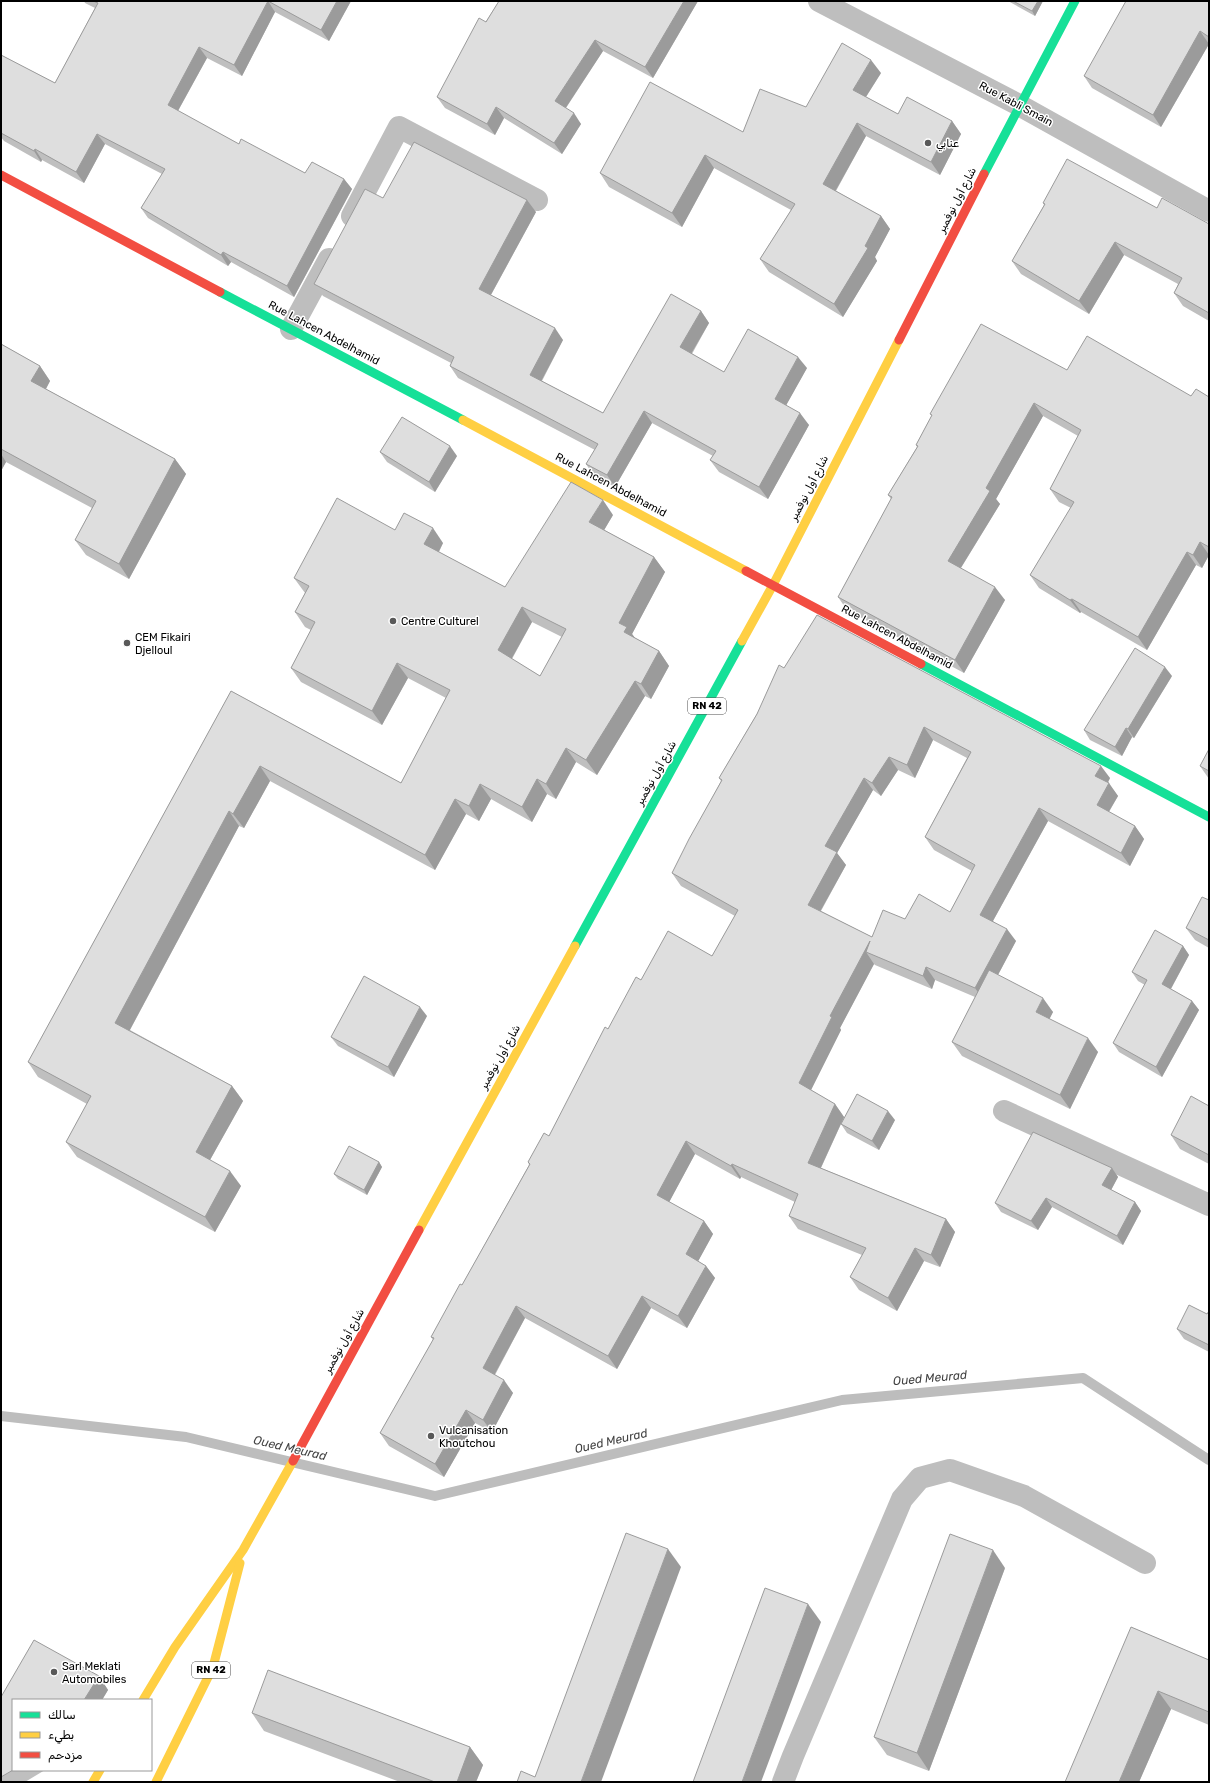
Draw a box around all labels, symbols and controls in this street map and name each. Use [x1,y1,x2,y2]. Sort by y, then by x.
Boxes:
street label: Rue Kabli Smain [977,79,1055,129]
place label: عنابي [936,137,959,152]
marker: عنابي [923,138,933,148]
street label: شارع أول نوفمبر [934,165,981,237]
street label: Rue Lahcen Abdelhamid [266,298,382,368]
street label: Rue Lahcen Abdelhamid [553,450,669,520]
street label: شارع أول نوفمبر [786,453,833,525]
street label: Rue Lahcen Abdelhamid [839,602,955,672]
place label: Centre Culturel [401,615,479,628]
marker: Centre Culturel [388,616,398,626]
place label: CEM Fikairi Djelloul [135,631,191,657]
marker: CEM Fikairi Djelloul [122,638,132,648]
road number: RN 42 [688,698,726,714]
street label: شارع أول نوفمبر [632,738,681,809]
street label: شارع أول نوفمبر [476,1022,525,1093]
street label: شارع أول نوفمبر [320,1306,369,1377]
water label: Oued Meurad [892,1368,969,1388]
place label: Vulcanisation Khoutchou [439,1424,508,1450]
water label: Oued Meurad [573,1426,650,1456]
marker: Vulcanisation Khoutchou [426,1431,436,1441]
water label: Oued Meurad [252,1433,329,1463]
place label: Sarl Meklati Automobiles [62,1660,127,1686]
road number: RN 42 [192,1662,230,1678]
marker: Sarl Meklati Automobiles [49,1667,59,1677]
legend [12,1699,152,1771]
text: سالك [48,1708,76,1722]
text: بطيء [48,1728,74,1744]
text: مزدحم [48,1748,83,1763]

